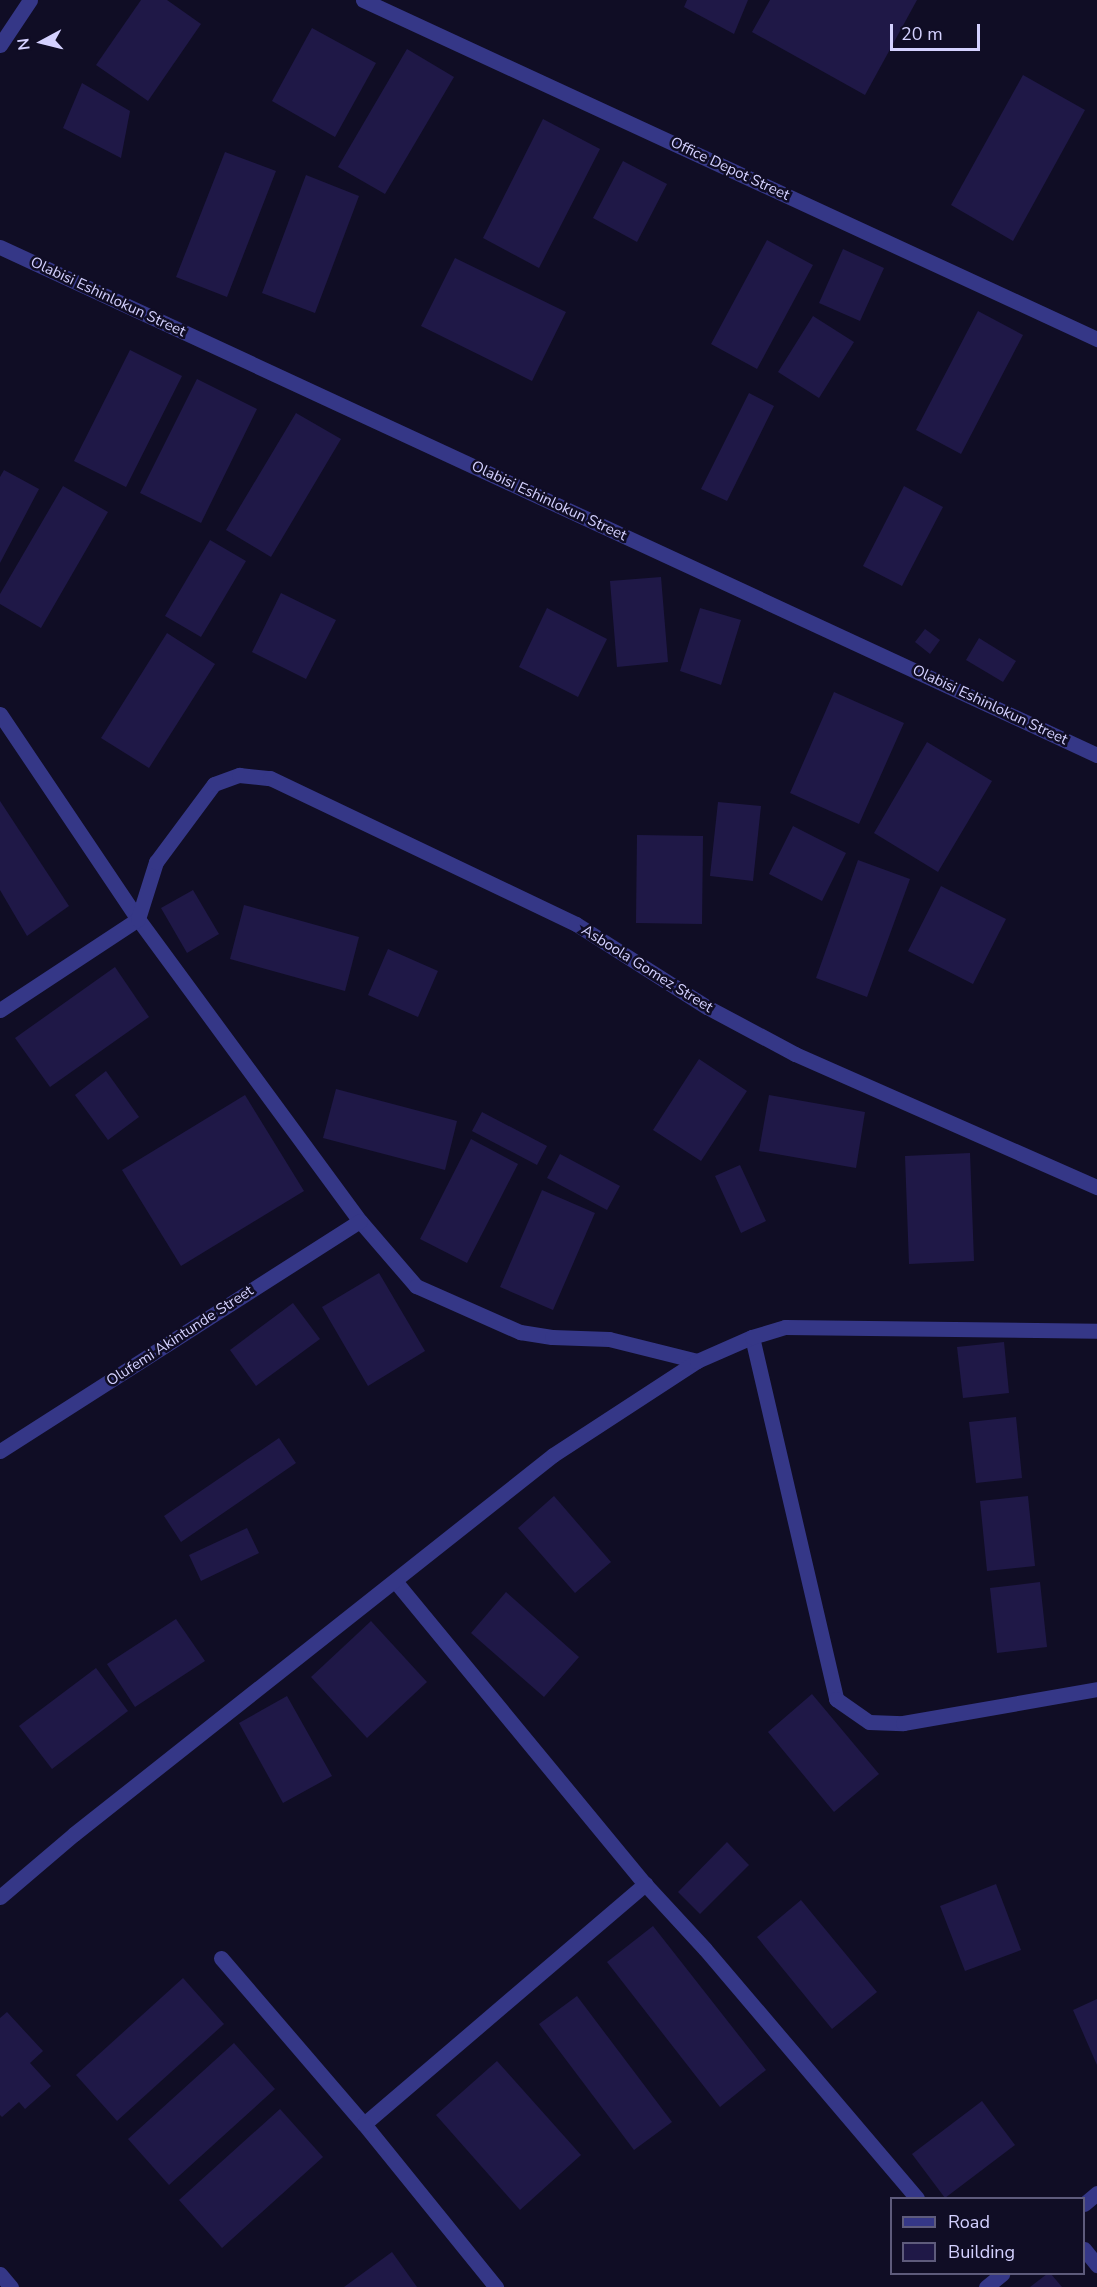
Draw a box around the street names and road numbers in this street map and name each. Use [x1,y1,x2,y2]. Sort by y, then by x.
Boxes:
street label: Office Depot Street [668,133,792,205]
street label: Olabisi Eshinlokun Street [28,253,188,341]
street label: Olabisi Eshinlokun Street [469,457,629,545]
street label: Olabisi Eshinlokun Street [910,661,1070,749]
street label: Asboola Gomez Street [578,921,716,1017]
street label: Olufemi Akintunde Street [103,1282,257,1390]

